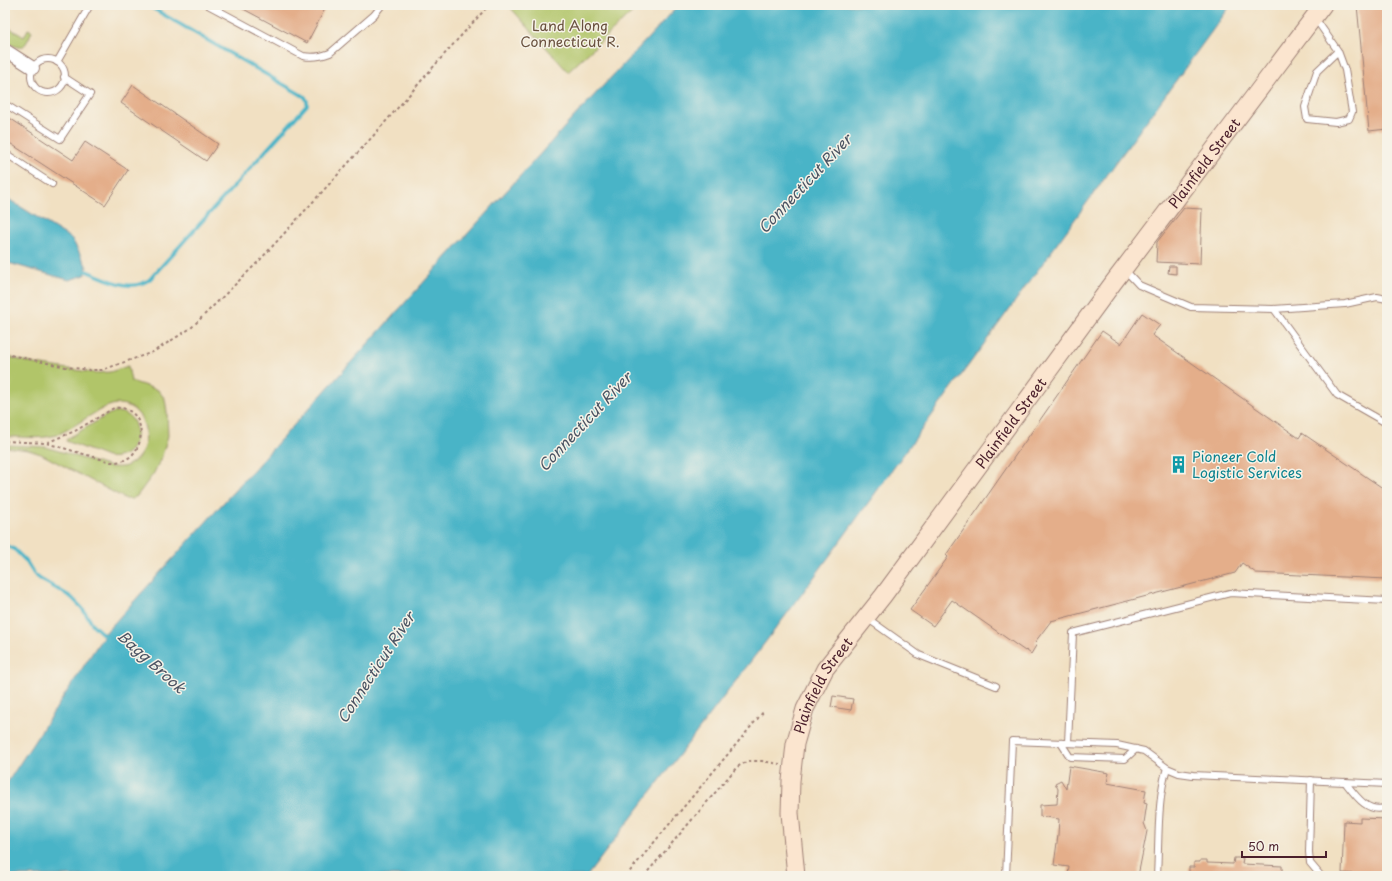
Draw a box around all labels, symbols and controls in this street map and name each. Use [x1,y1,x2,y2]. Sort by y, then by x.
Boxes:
park label: Land Along Connecticut R. [520,15,620,52]
street label: Plainfield Street [1163,113,1245,212]
water label: Connecticut River [752,127,858,238]
water label: Connecticut River [532,365,638,476]
street label: Plainfield Street [970,373,1051,473]
place label: Pioneer Cold Logistic Services [1192,446,1302,483]
building icon: Pioneer Cold Logistic Services [1169,454,1189,474]
water label: Connecticut River [330,605,421,727]
water label: Bagg Brook [113,624,192,699]
street label: Plainfield Street [788,632,857,736]
scale bar [1242,833,1326,859]
text: 50 m [1248,837,1279,855]

